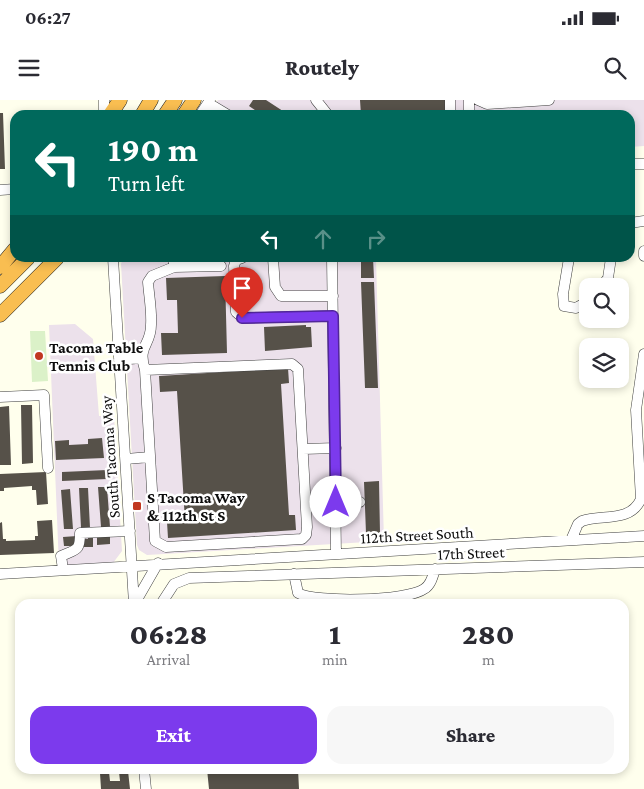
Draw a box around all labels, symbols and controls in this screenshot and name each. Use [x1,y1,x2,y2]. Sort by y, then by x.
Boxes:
text: 06:27 [25,7,71,28]
icon: menu [15,54,43,82]
icon: search [601,54,629,82]
text: Routely [285,55,359,80]
icon: left [25,130,90,195]
text: 190 m [108,130,198,169]
text: Turn left [108,171,185,196]
icon: left [256,225,284,253]
icon: ahead [309,225,337,253]
icon: right [362,225,390,253]
pin [221,267,263,318]
icon: arrive [228,274,256,302]
map controls [579,278,629,388]
button: search [579,278,629,328]
button: layers [579,338,629,388]
place label: Tacoma Table Tennis Club [49,339,144,374]
marker: Tacoma Table Tennis Club [33,350,45,362]
street label: South Tacoma Way [97,394,124,519]
position arrow [309,475,361,527]
place label: S Tacoma Way & 112th St S [147,489,245,524]
marker: S Tacoma Way & 112th St S [131,500,143,512]
street label: 112th Street South [360,524,474,546]
street label: 17th Street [437,543,505,563]
text: 06:28 [129,617,208,650]
text: 1 [329,617,341,650]
text: 280 [462,617,515,650]
text: Arrival [147,651,190,668]
text: min [322,651,348,668]
text: m [482,651,495,668]
button: Exit [30,706,317,764]
button: Share [327,706,614,764]

